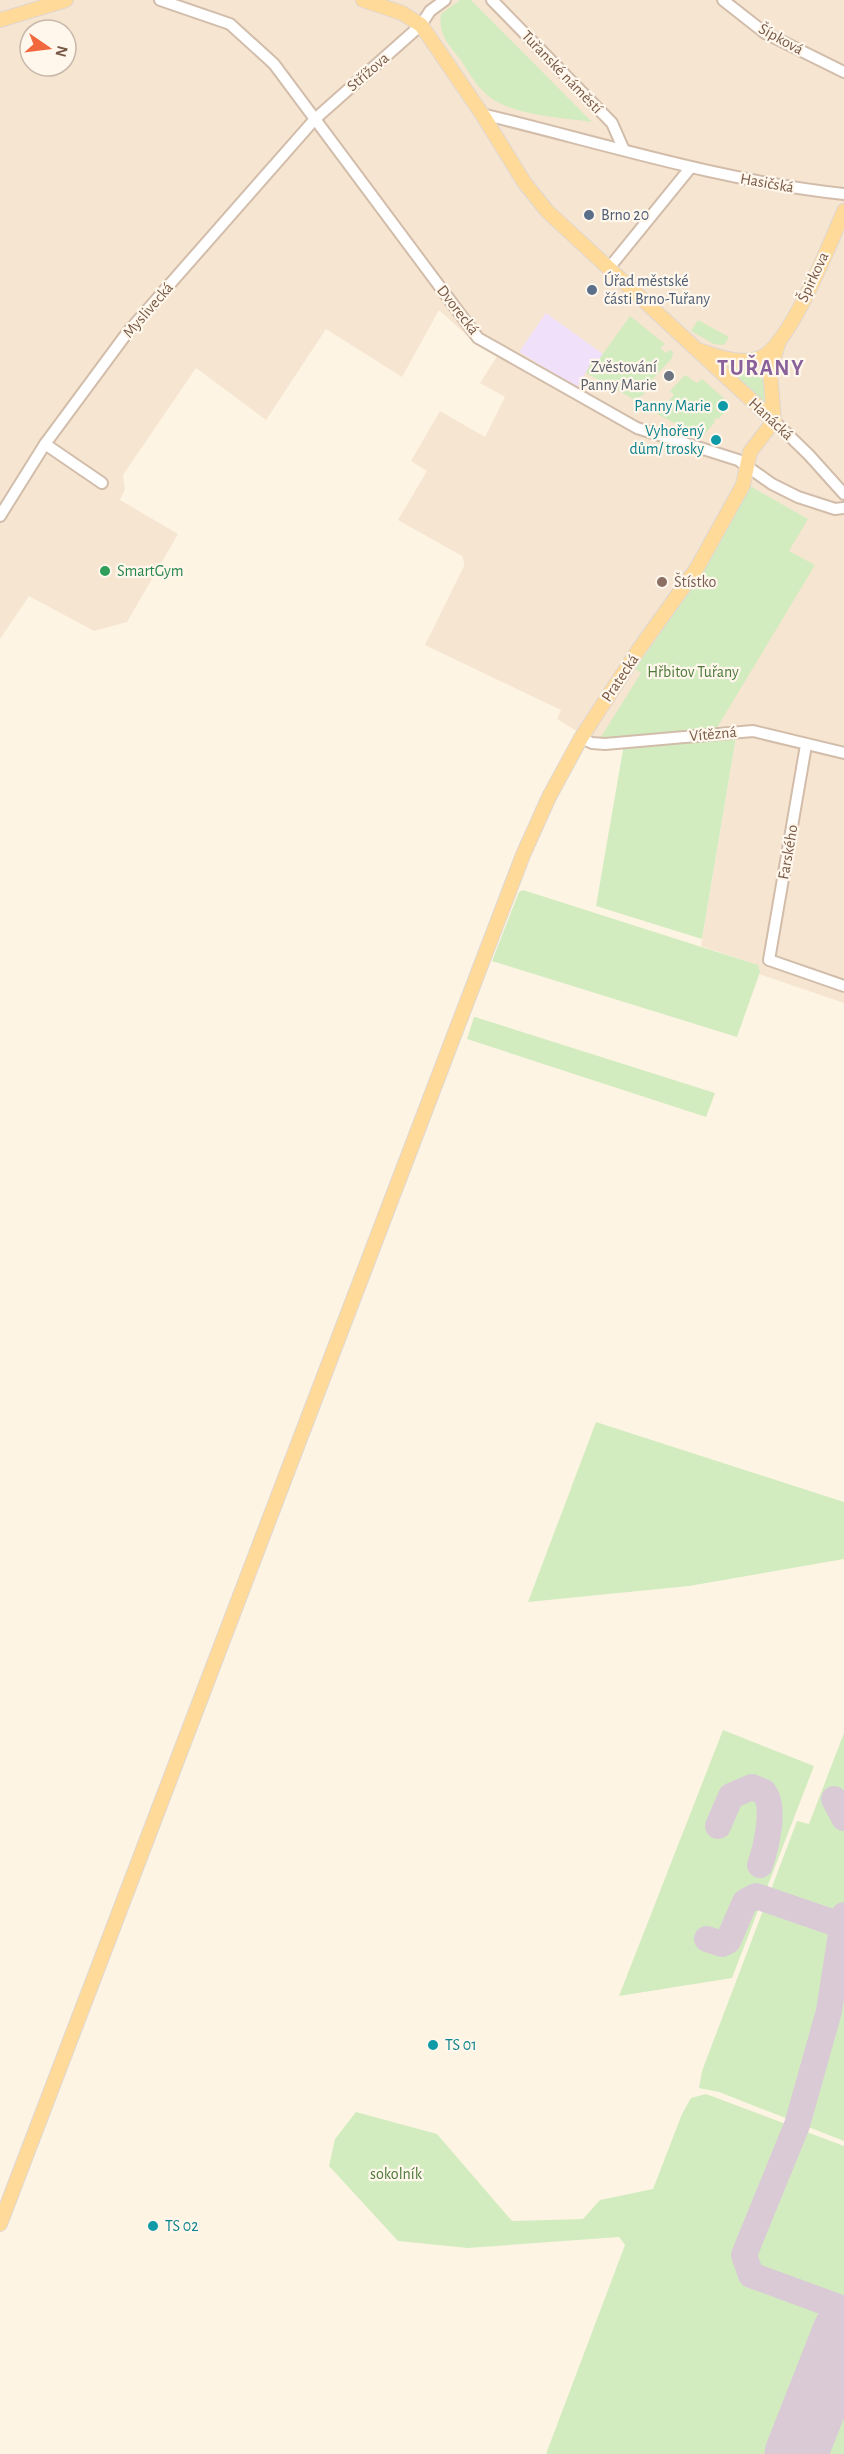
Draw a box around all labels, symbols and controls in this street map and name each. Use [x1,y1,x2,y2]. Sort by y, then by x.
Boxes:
north arrow [18,18,78,78]
street label: Šípková [756,19,807,58]
street label: Tuřanské náměstí [518,27,606,117]
text: N [52,44,71,59]
street label: Střížova [344,50,392,94]
street label: Hasičská [739,170,795,196]
place label: Brno 20 [601,207,649,223]
marker: Brno 20 [582,208,596,222]
street label: Špirkova [793,249,832,305]
place label: Úřad městské části Brno-Tuřany [604,271,710,308]
street label: Myslivecká [120,279,177,341]
street label: Dvorecká [434,282,482,338]
marker: Úřad městské části Brno-Tuřany [585,283,599,297]
district label: TUŘANY [717,354,805,379]
place label: Zvěstování Panny Marie [580,359,657,394]
marker: Zvěstování Panny Marie [662,369,676,383]
street label: Hanácká [746,395,796,443]
place label: Panny Marie [634,398,711,415]
marker: Panny Marie [716,399,730,413]
place label: Vyhořený dům/ trosky [630,423,704,458]
marker: Vyhořený dům/ trosky [709,433,723,447]
place label: SmartGym [117,563,184,580]
marker: SmartGym [98,564,112,578]
place label: Štístko [674,572,717,590]
marker: Štístko [655,575,669,589]
street label: Pratecká [598,651,642,705]
park label: Hřbitov Tuřany [647,664,739,681]
street label: Vítězná [689,724,737,744]
street label: Farského [775,823,801,881]
place label: TS 01 [445,2037,477,2053]
marker: TS 01 [426,2038,440,2052]
park label: sokolník [370,2166,423,2182]
place label: TS 02 [165,2218,199,2234]
marker: TS 02 [146,2219,160,2233]

